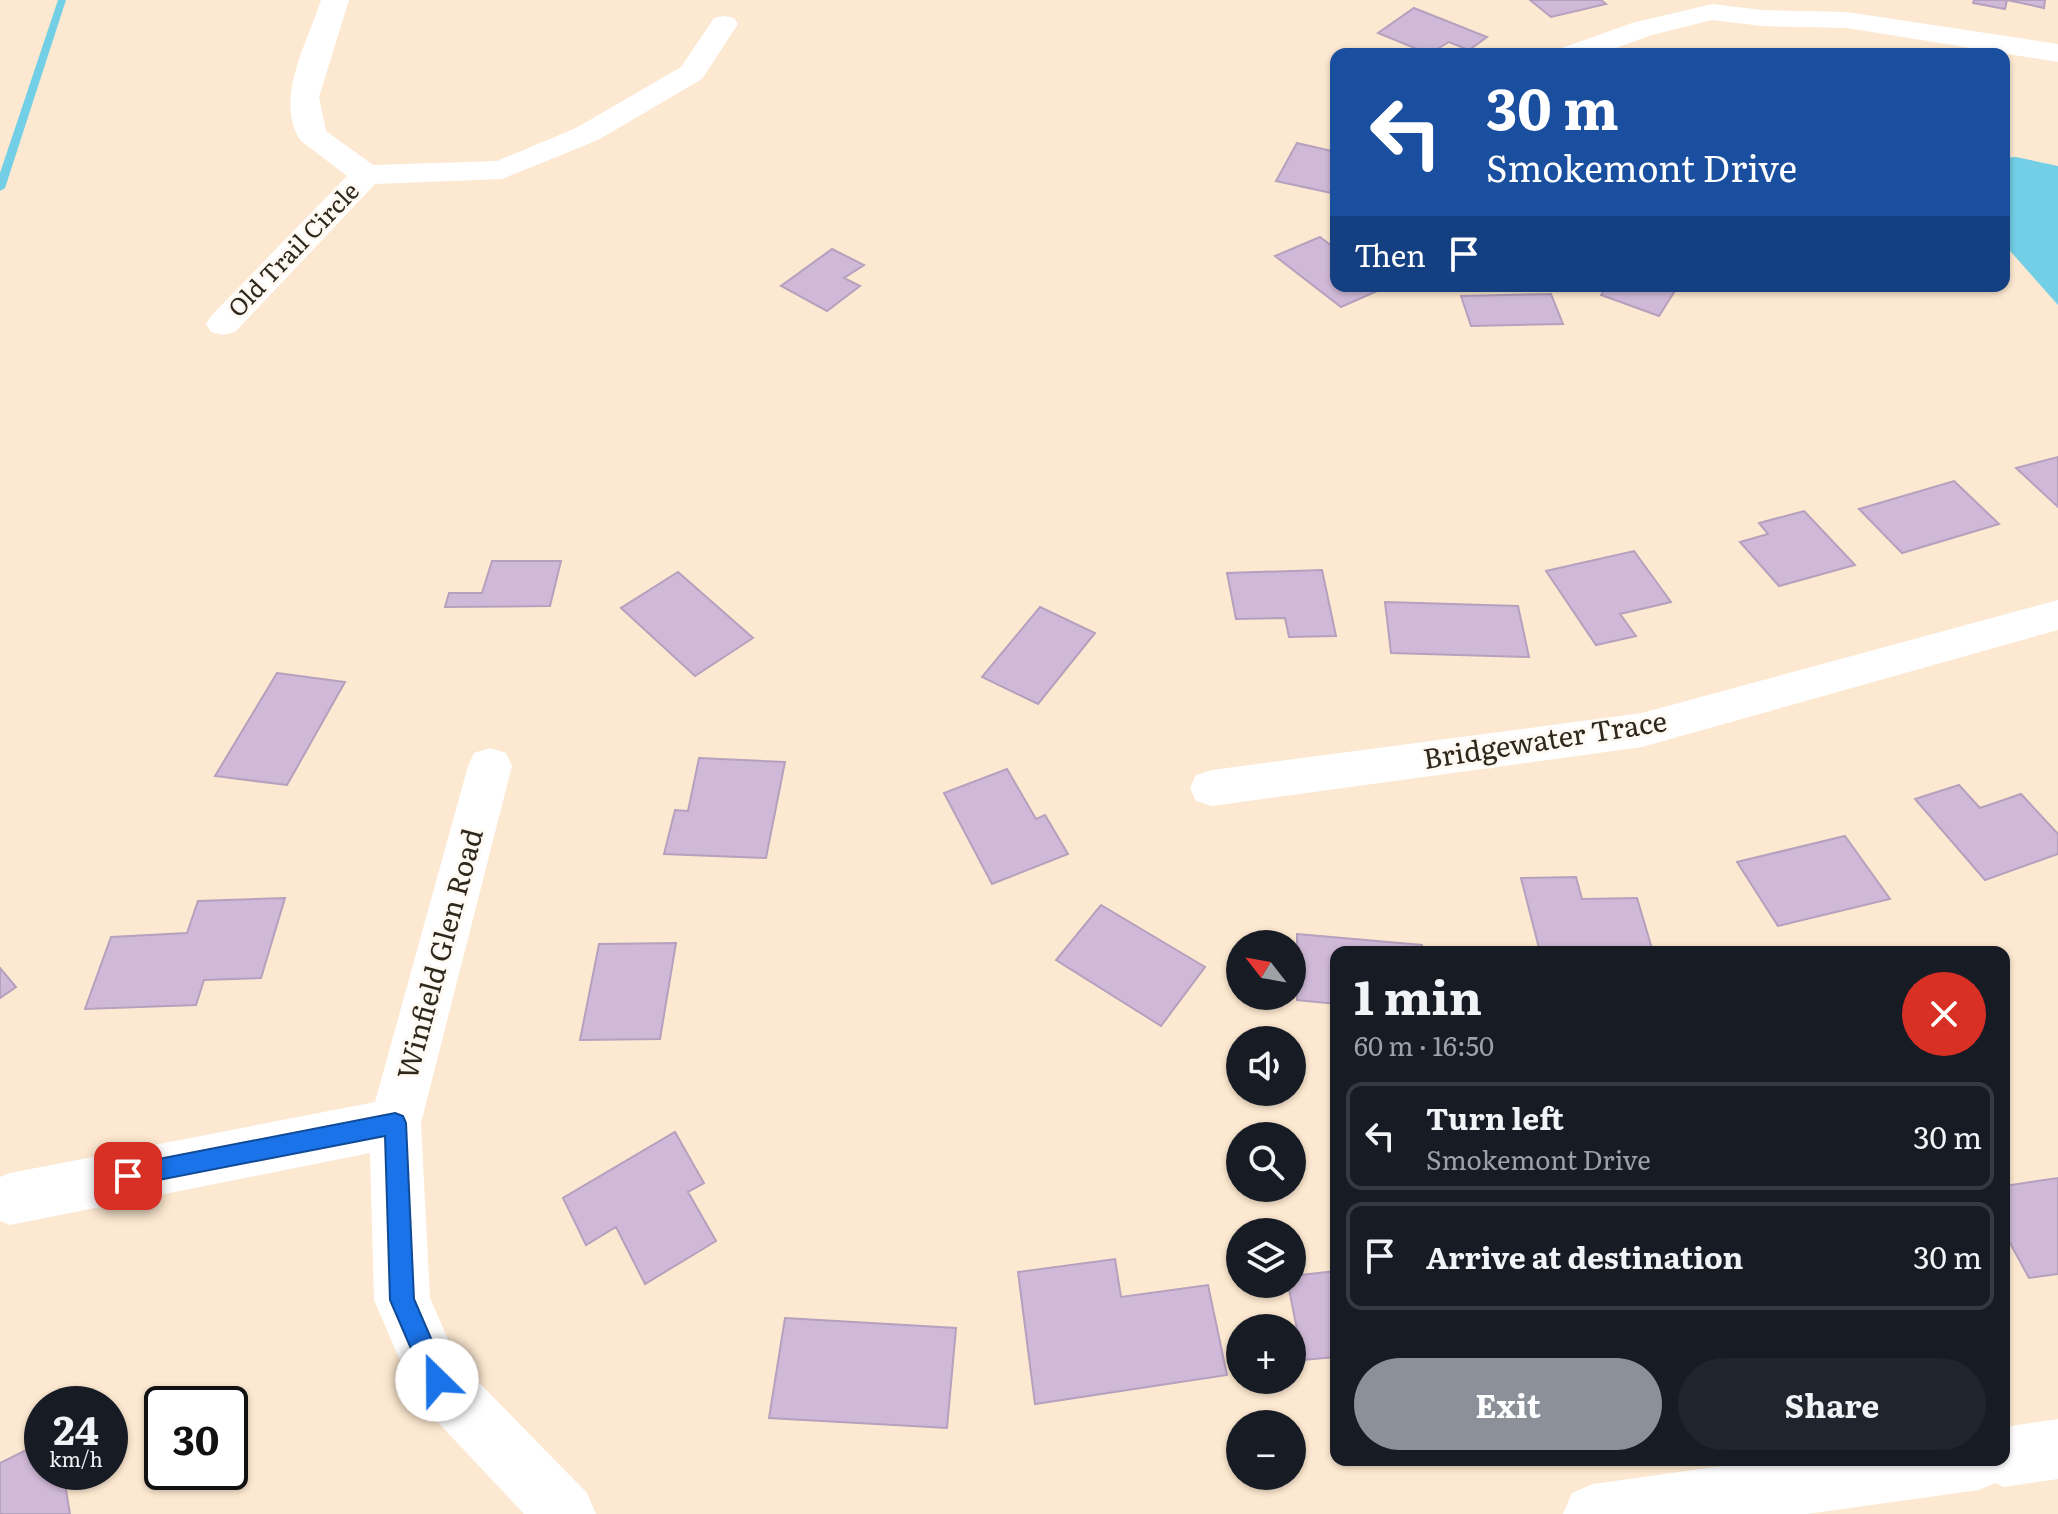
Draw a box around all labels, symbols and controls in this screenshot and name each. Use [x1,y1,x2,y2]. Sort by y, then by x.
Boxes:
text: 30 m [1486,64,1619,147]
icon: left [1354,80,1458,184]
text: Smokemont Drive [1486,140,1797,193]
street label: Old Trail Circle [219,173,366,324]
text: Then [1354,232,1426,276]
icon: arrive [1442,232,1486,276]
street label: Bridgewater Trace [1420,698,1670,778]
street label: Winfield Glen Road [384,823,492,1084]
north arrow [1226,930,1306,1010]
map controls [1226,930,1306,1490]
text: 1 min [1354,959,1482,1030]
button: close [1902,972,1986,1056]
text: 60 m · 16:50 [1354,1025,1494,1064]
button: sound [1226,1026,1306,1106]
text: Turn left [1426,1095,1564,1139]
icon: left [1358,1114,1402,1158]
text: 30 m [1913,1114,1982,1158]
button: search [1226,1122,1306,1202]
text: Smokemont Drive [1426,1139,1651,1178]
pin [94,1142,162,1210]
icon: arrive [106,1154,150,1198]
button: layers [1226,1218,1306,1298]
icon: arrive [1358,1234,1402,1278]
text: Arrive at destination [1426,1234,1743,1278]
text: 30 m [1913,1234,1982,1278]
button: + [1226,1314,1306,1394]
position arrow [395,1338,479,1422]
button: Exit [1354,1358,1662,1450]
button: Share [1678,1358,1986,1450]
speed limit sign: 30 [144,1386,248,1490]
text: 24 [53,1398,99,1457]
button: − [1226,1410,1306,1490]
text: km/h [49,1443,103,1473]

